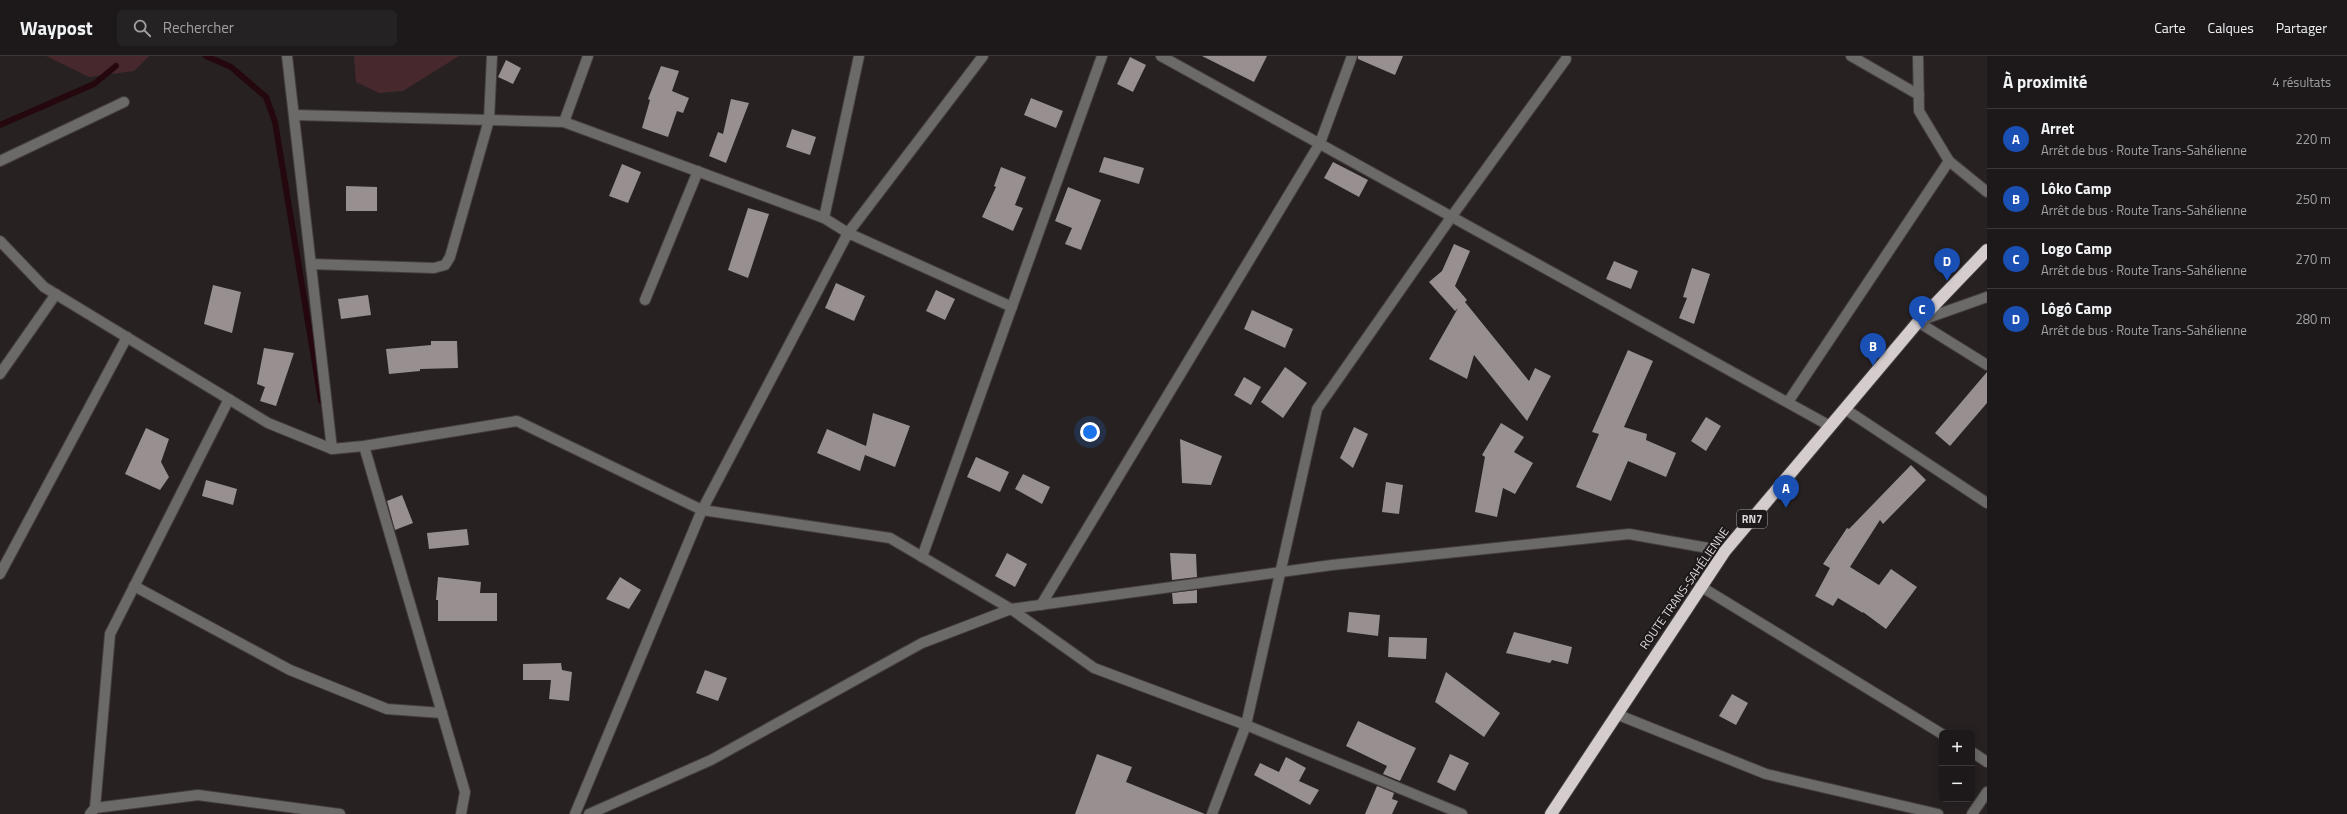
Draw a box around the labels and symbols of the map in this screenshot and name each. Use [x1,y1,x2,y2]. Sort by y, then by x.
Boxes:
pin: D [1934,248,1960,281]
pin: C [1909,296,1935,329]
pin: B [1860,333,1886,366]
your location [1080,422,1100,442]
pin: A [1773,475,1799,508]
road number: RN7 [1737,510,1767,528]
street label: ROUTE TRANS-SAHÉLIENNE [1635,523,1734,653]

